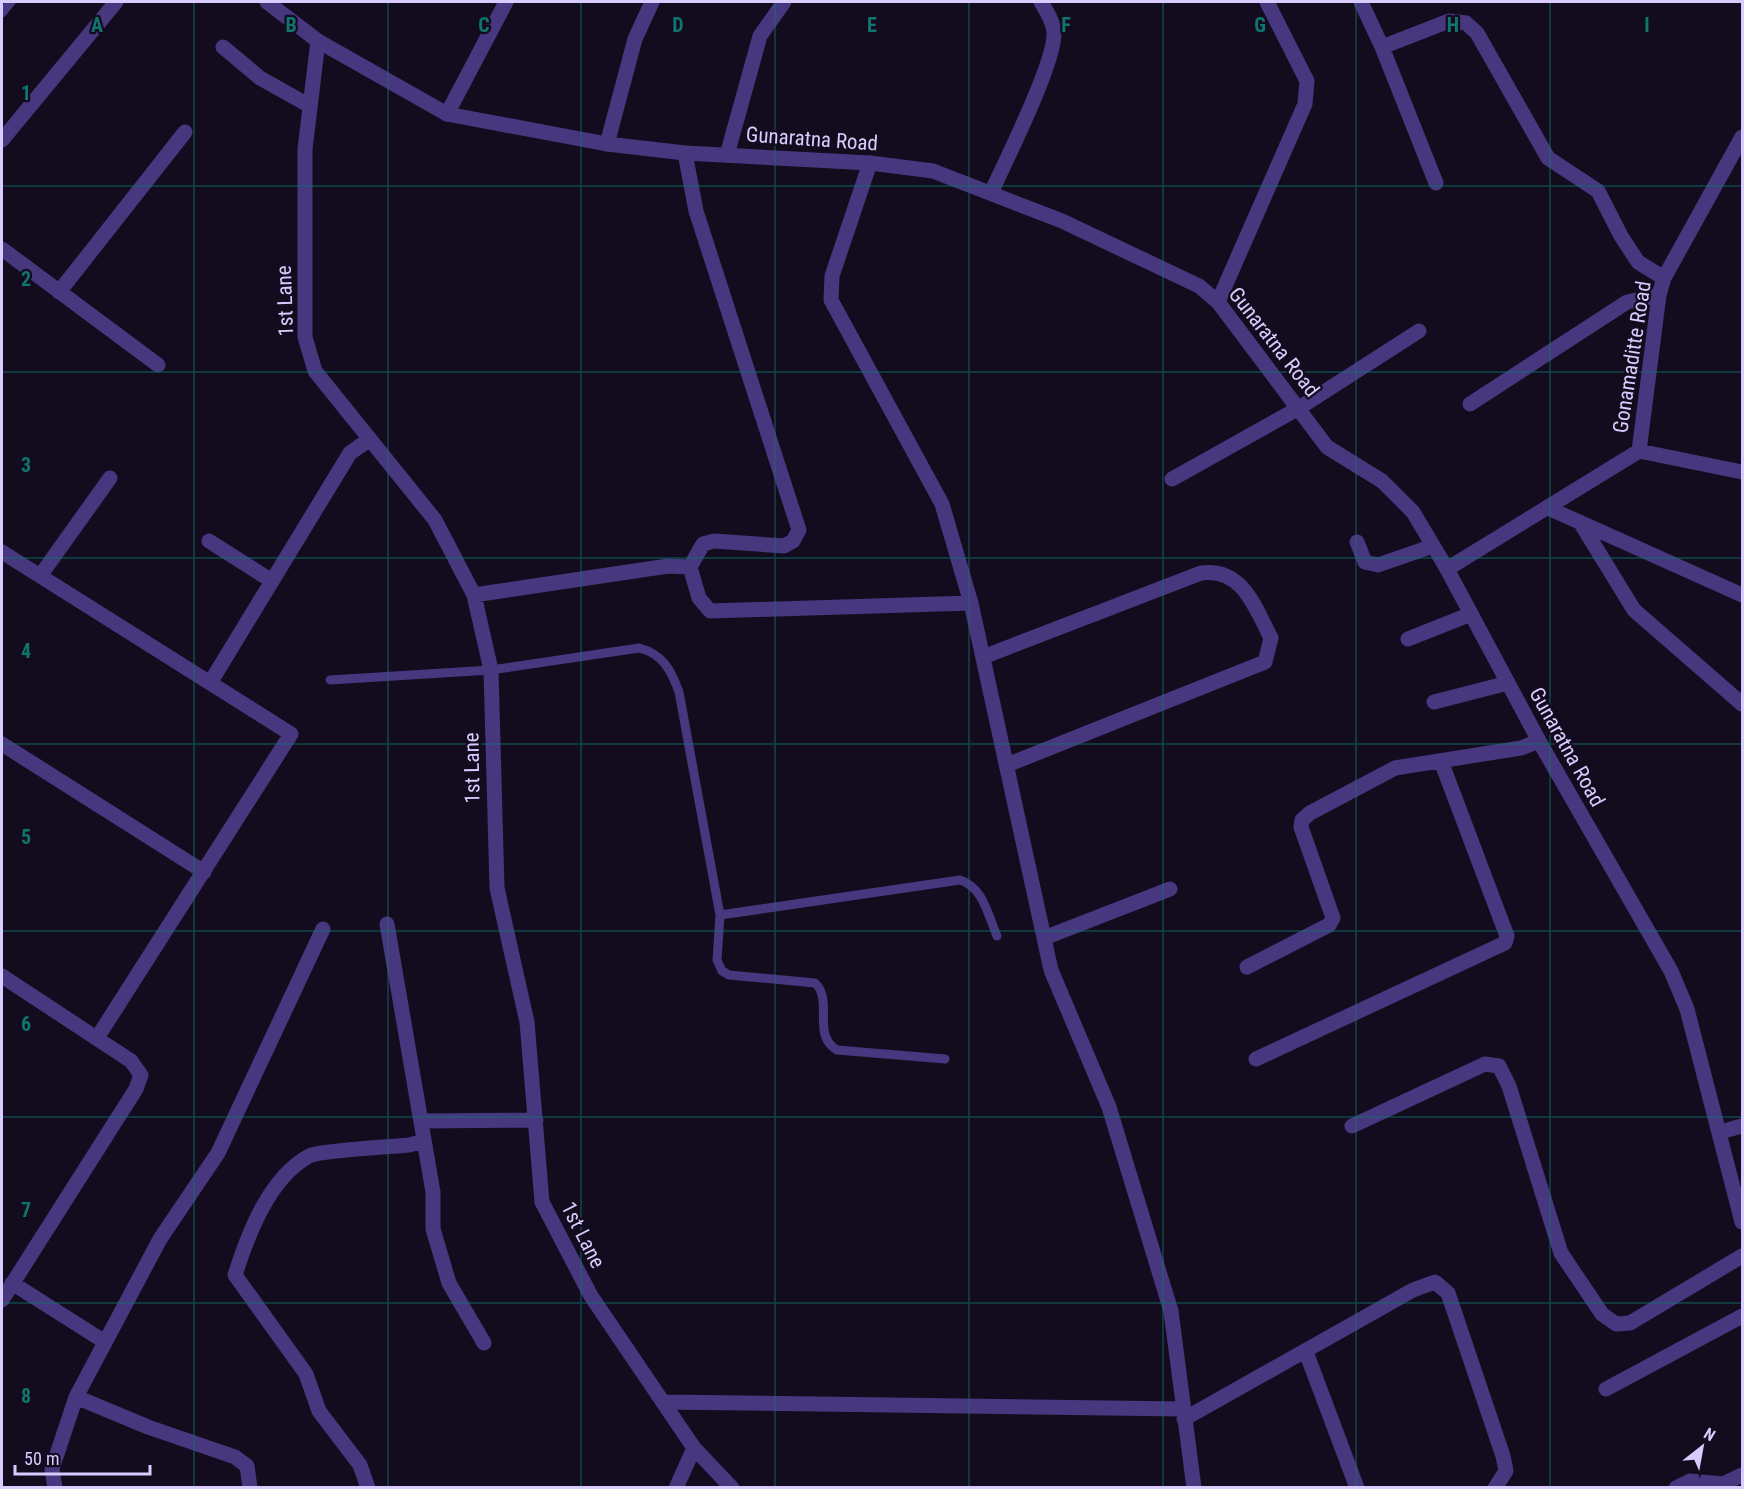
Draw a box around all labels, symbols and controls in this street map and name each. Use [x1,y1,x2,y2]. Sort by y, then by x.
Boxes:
text: A [91,13,103,37]
text: B [285,13,297,37]
text: C [478,13,490,37]
text: D [672,13,684,37]
text: E [867,13,877,37]
text: F [1061,13,1071,37]
text: G [1254,13,1266,37]
text: H [1447,13,1459,37]
text: I [1644,13,1650,37]
text: 1 [21,81,31,105]
street label: Gunaratna Road [745,122,879,156]
street label: 1st Lane [272,265,298,337]
text: 2 [21,267,31,291]
street label: Gonamaditte Road [1608,279,1656,435]
street label: Gunaratna Road [1224,282,1324,402]
text: 3 [21,453,31,477]
text: 4 [21,639,31,663]
street label: Gunaratna Road [1524,683,1610,811]
street label: 1st Lane [459,732,485,804]
text: 5 [21,825,31,849]
text: 6 [21,1012,31,1036]
text: 7 [21,1198,31,1222]
street label: 1st Lane [556,1198,610,1272]
text: 8 [21,1384,31,1408]
north arrow [1672,1417,1732,1477]
text: N [1700,1424,1719,1445]
scale bar [15,1438,150,1476]
text: 50 m [24,1448,59,1469]

